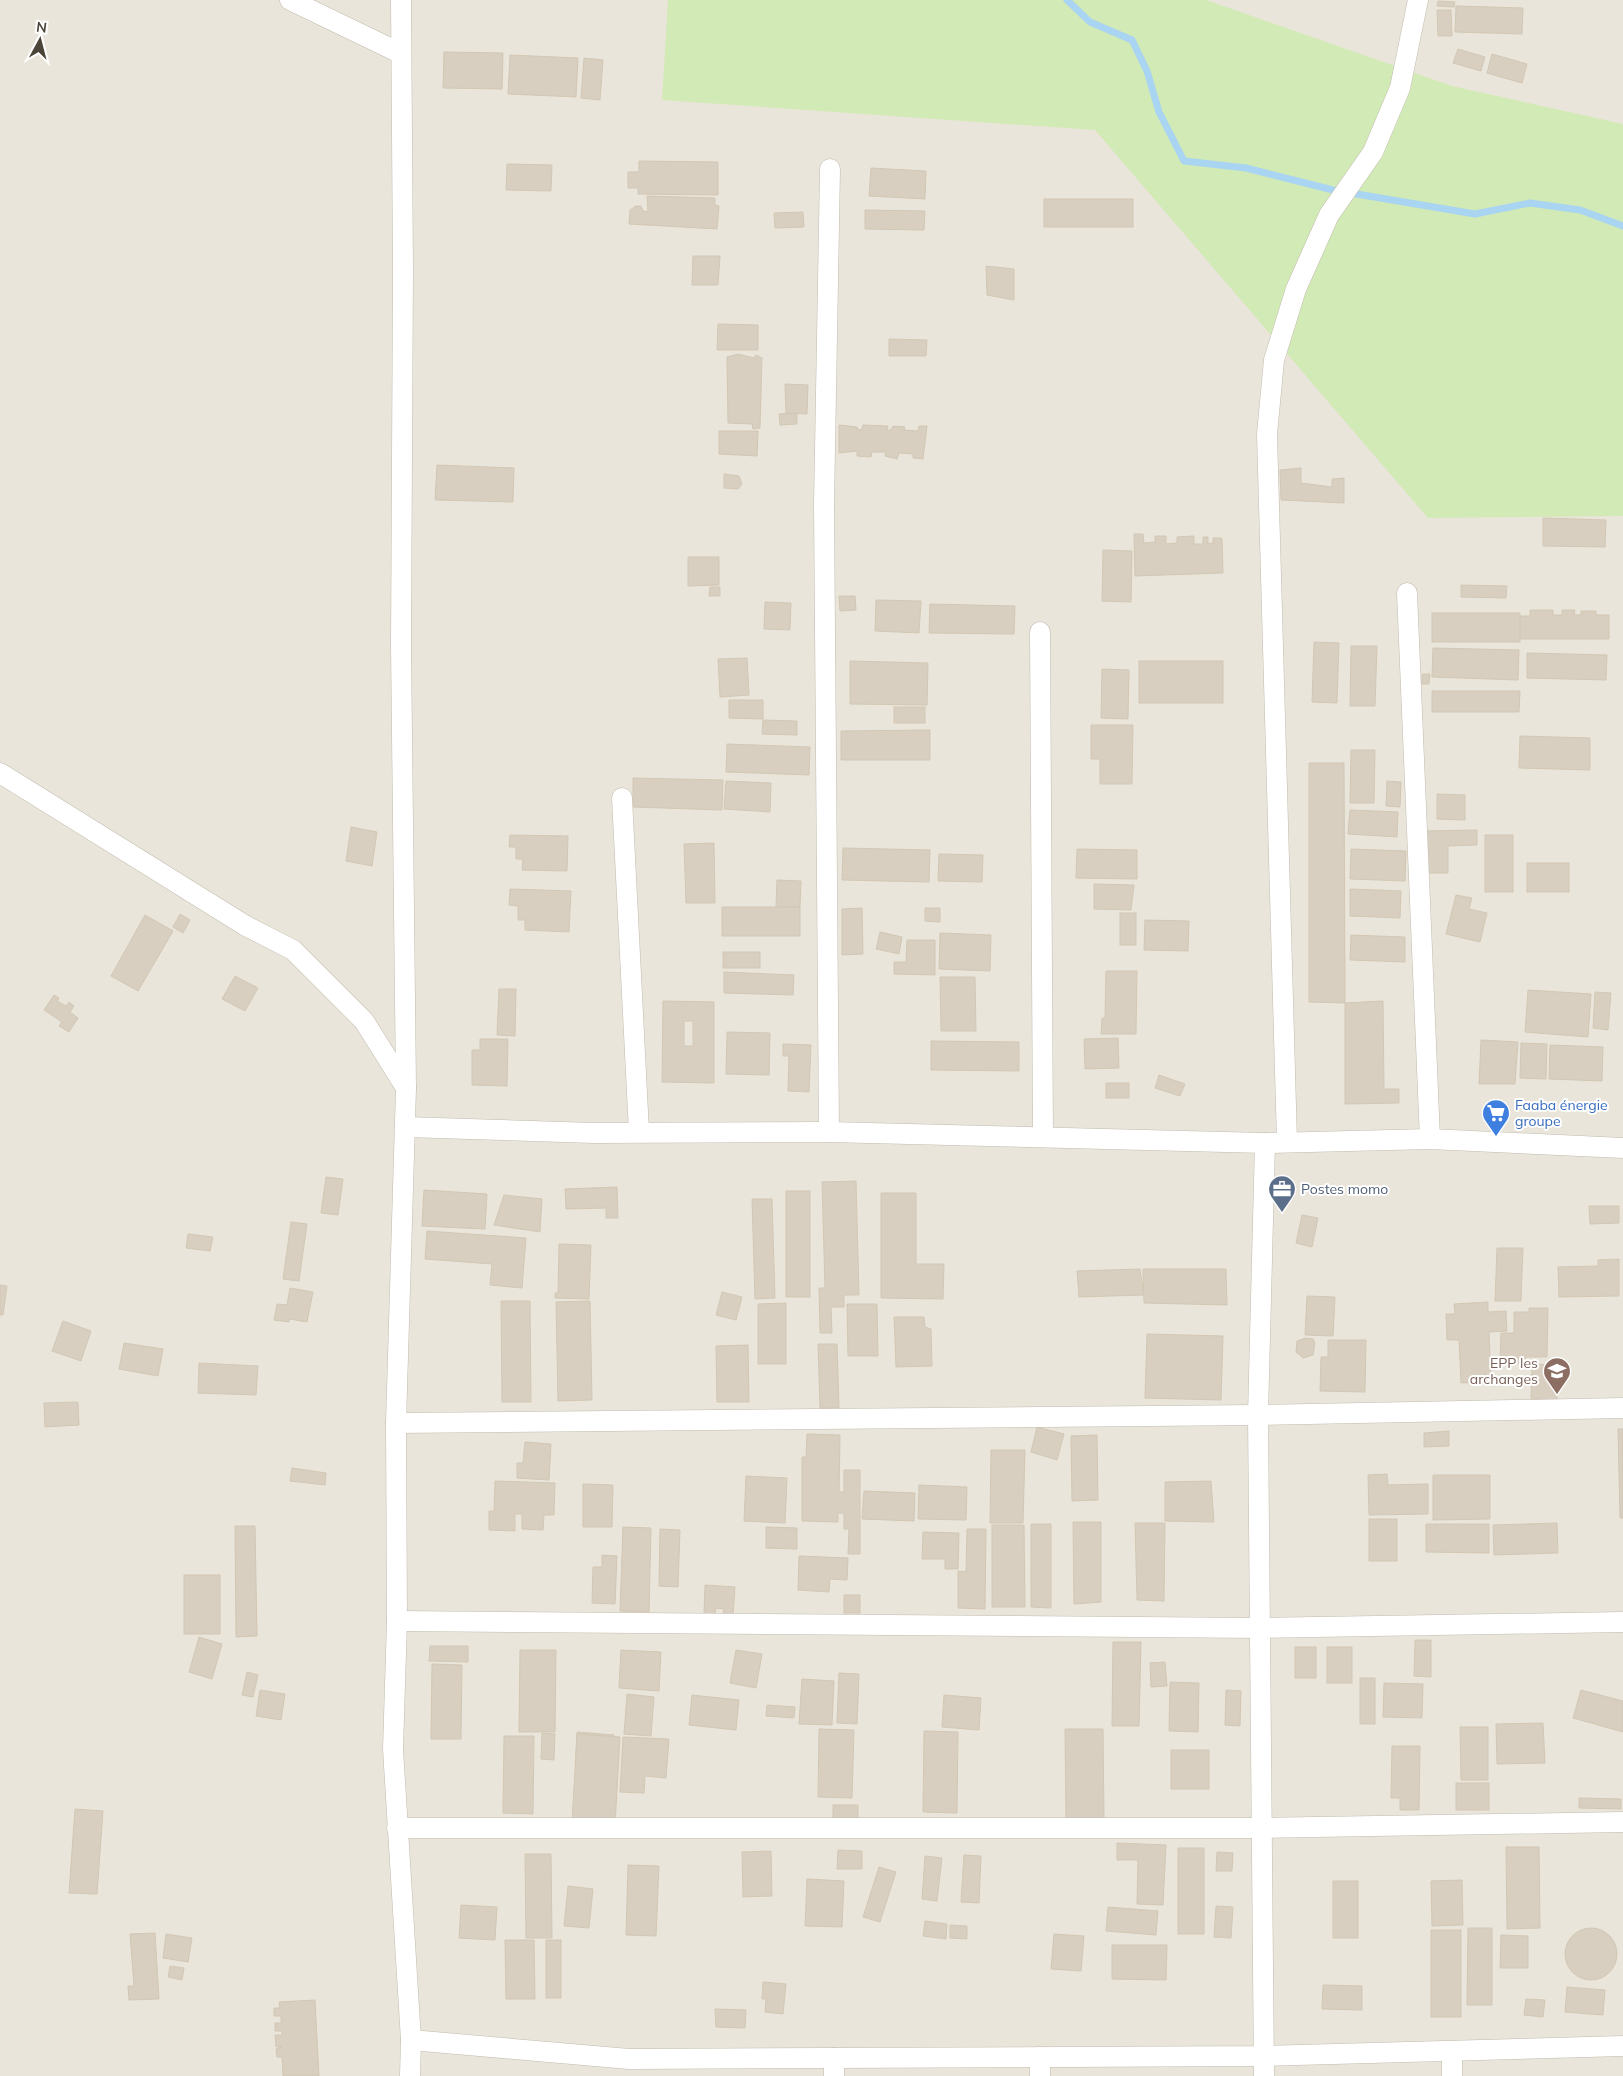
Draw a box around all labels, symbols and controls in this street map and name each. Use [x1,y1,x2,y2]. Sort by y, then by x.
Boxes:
north arrow [15,15,65,65]
text: N [35,18,48,37]
place label: Faaba énergie groupe [1515,1096,1608,1130]
supermarket icon: Faaba énergie groupe [1481,1098,1511,1137]
office icon: Postes momo [1267,1174,1297,1213]
place label: Postes momo [1301,1180,1388,1198]
place label: EPP les archanges [1470,1354,1538,1388]
school or university icon: EPP les archanges [1542,1356,1572,1395]

